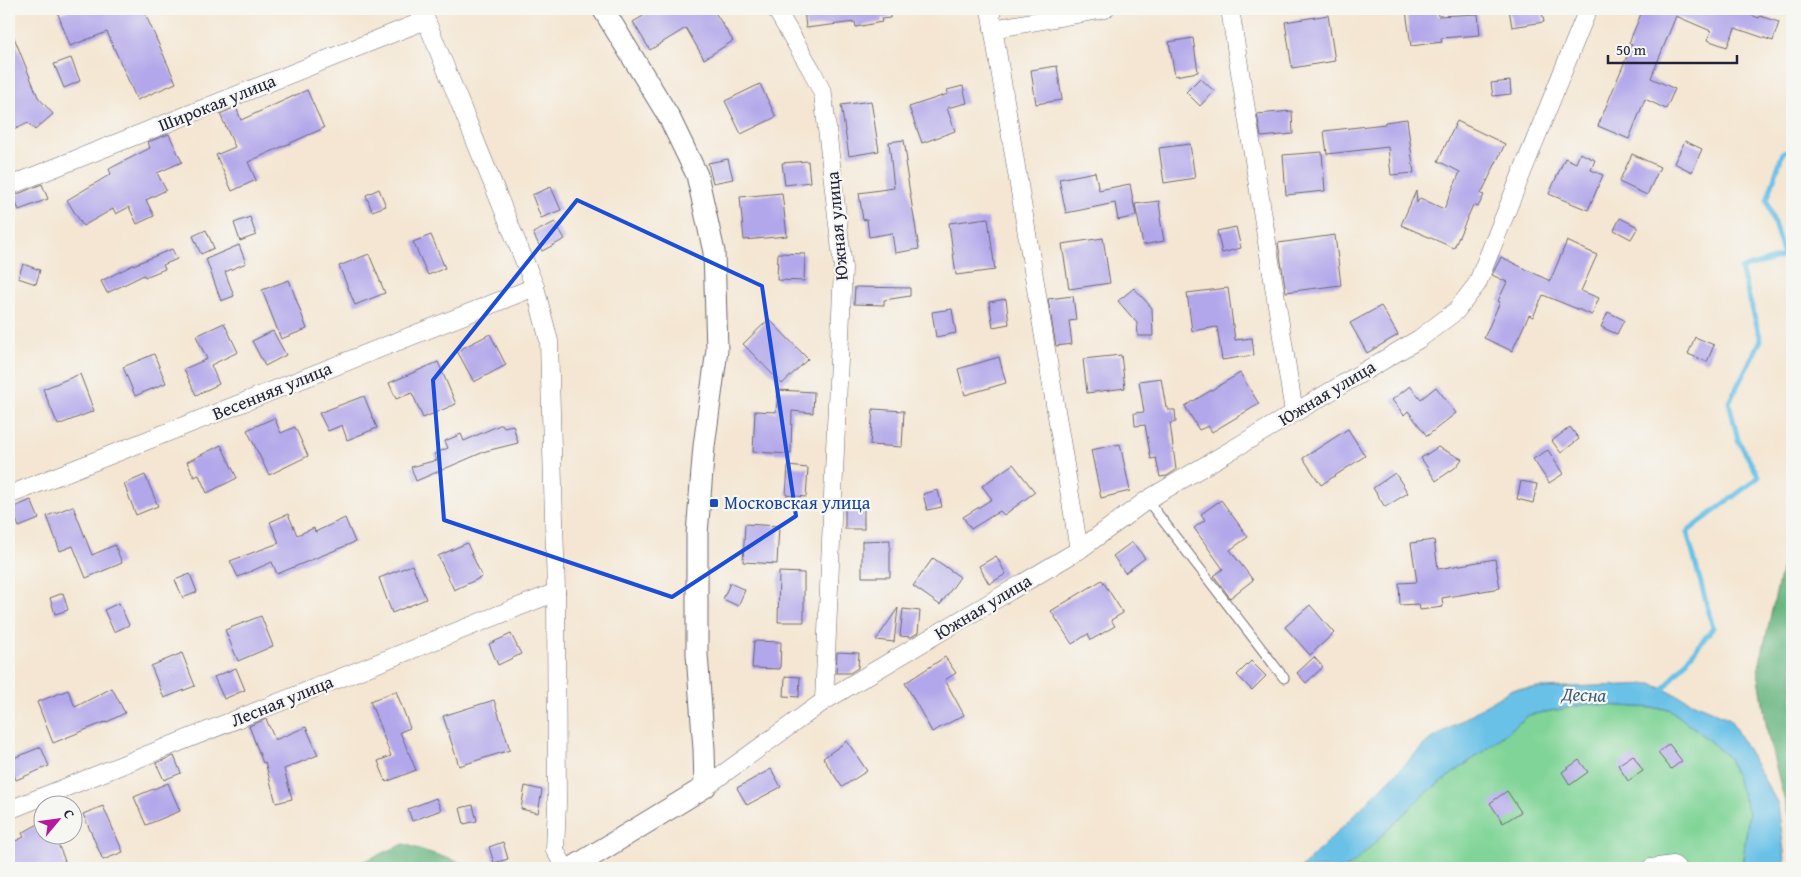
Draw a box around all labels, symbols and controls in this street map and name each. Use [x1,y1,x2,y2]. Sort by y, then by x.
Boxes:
scale bar [1608,32,1737,64]
text: 50 m [1616,39,1647,60]
street label: Широкая улица [154,67,280,138]
street label: Южная улица [818,170,855,282]
street label: Южная улица [1273,353,1381,432]
street label: Весенняя улица [208,354,336,427]
place label: Московская улица [724,489,871,516]
marker: Московская улица [708,497,720,509]
street label: Южная улица [929,567,1037,646]
street label: Лесная улица [226,668,338,733]
water label: Десна [1560,679,1607,709]
north arrow [32,794,82,844]
text: С [59,805,80,822]

